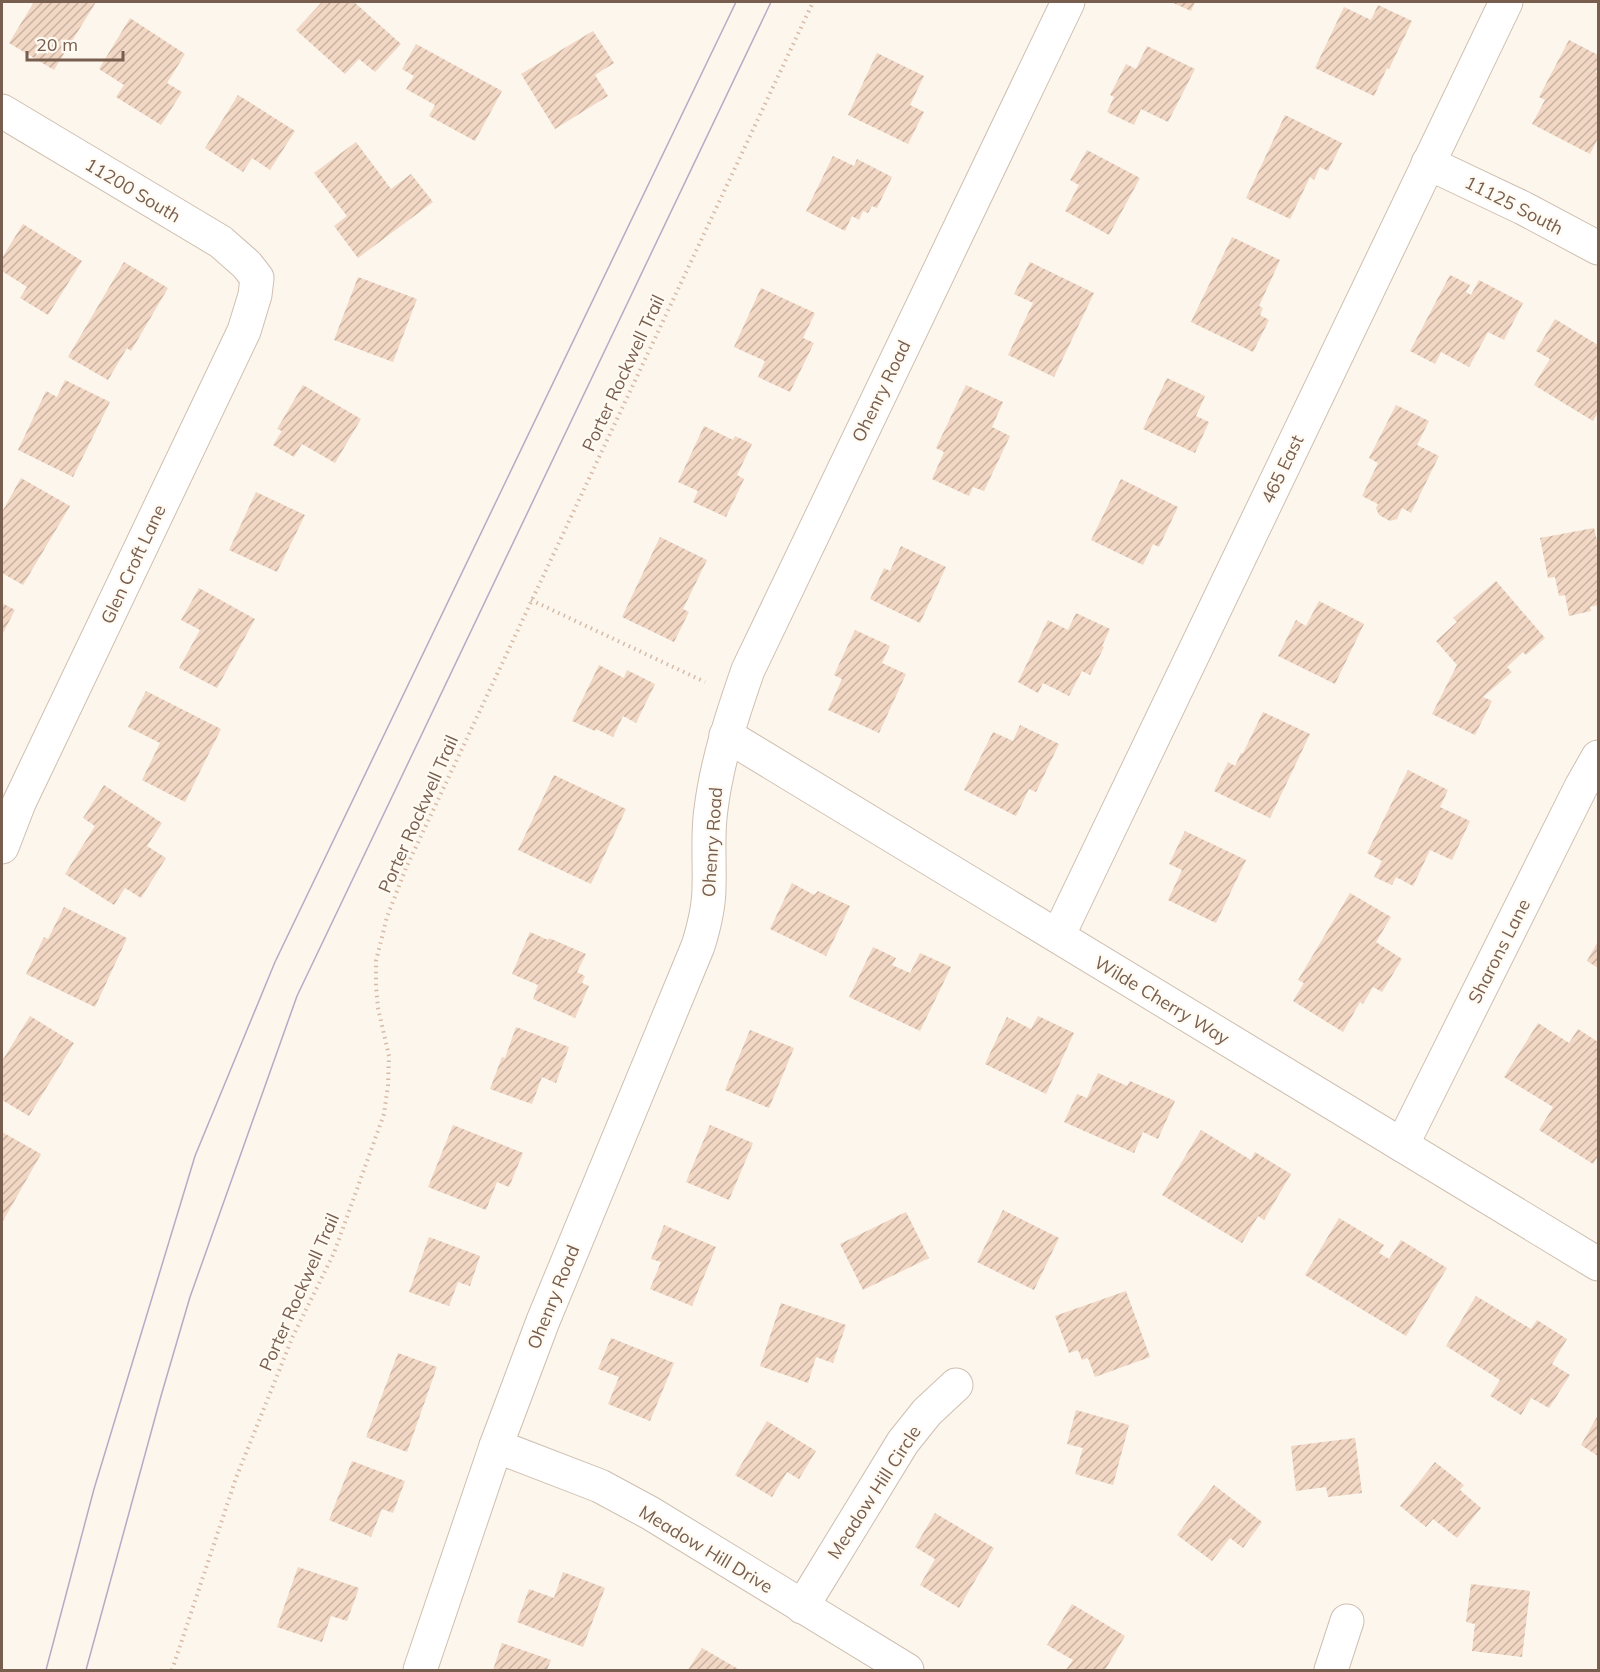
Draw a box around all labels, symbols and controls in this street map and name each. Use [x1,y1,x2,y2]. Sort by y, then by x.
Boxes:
scale bar [27,24,123,62]
text: 20 m [36,33,78,56]
street label: 11200 South [81,152,185,228]
street label: 11125 South [1461,170,1567,240]
street label: Porter Rockwell Trail [577,291,669,455]
street label: Ohenry Road [846,336,916,446]
street label: 465 East [1256,431,1308,507]
street label: Glen Croft Lane [95,501,171,627]
street label: Porter Rockwell Trail [373,732,463,896]
street label: Ohenry Road [697,786,727,898]
street label: Sharons Lane [1463,895,1535,1007]
street label: Wilde Cherry Way [1090,951,1234,1050]
street label: Porter Rockwell Trail [254,1210,344,1374]
street label: Ohenry Road [522,1242,584,1352]
street label: Meadow Hill Circle [822,1421,926,1563]
street label: Meadow Hill Drive [635,1500,777,1598]

